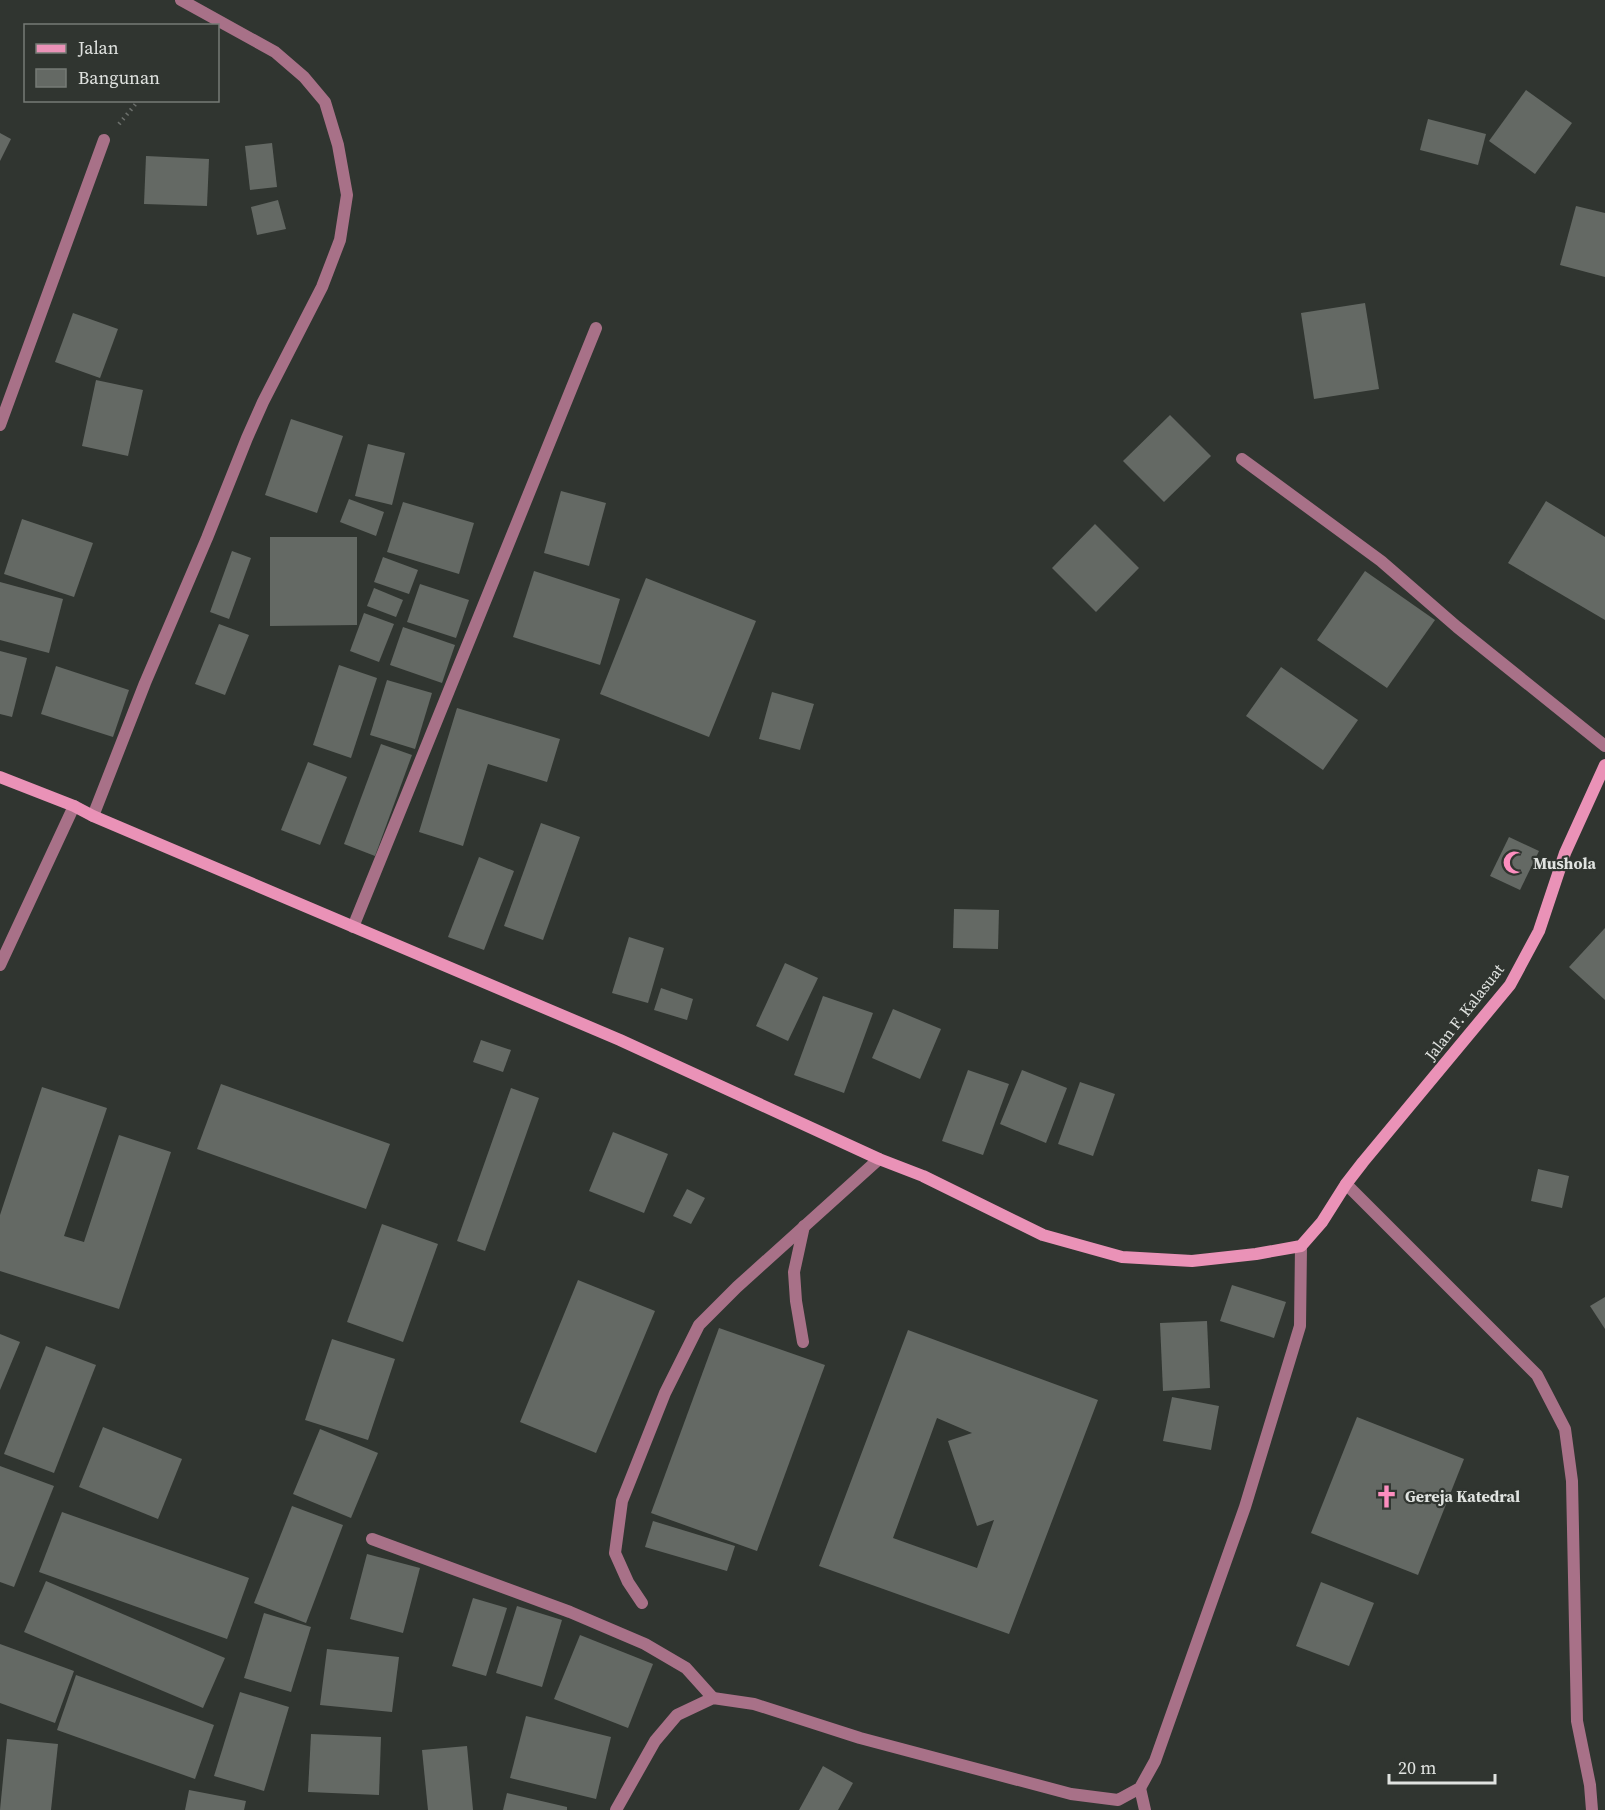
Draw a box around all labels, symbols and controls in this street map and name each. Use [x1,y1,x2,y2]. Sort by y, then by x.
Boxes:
legend [24,24,219,102]
text: Jalan [77,35,119,60]
text: Bangunan [78,65,160,90]
mosque icon: Mushola [1502,850,1528,876]
place label: Mushola [1533,852,1596,874]
street label: Jalan F. Kalasuat [1419,958,1509,1066]
church icon: Gereja Katedral [1374,1483,1400,1509]
place label: Gereja Katedral [1405,1485,1520,1507]
scale bar [1389,1747,1496,1785]
text: 20 m [1398,1755,1436,1780]

